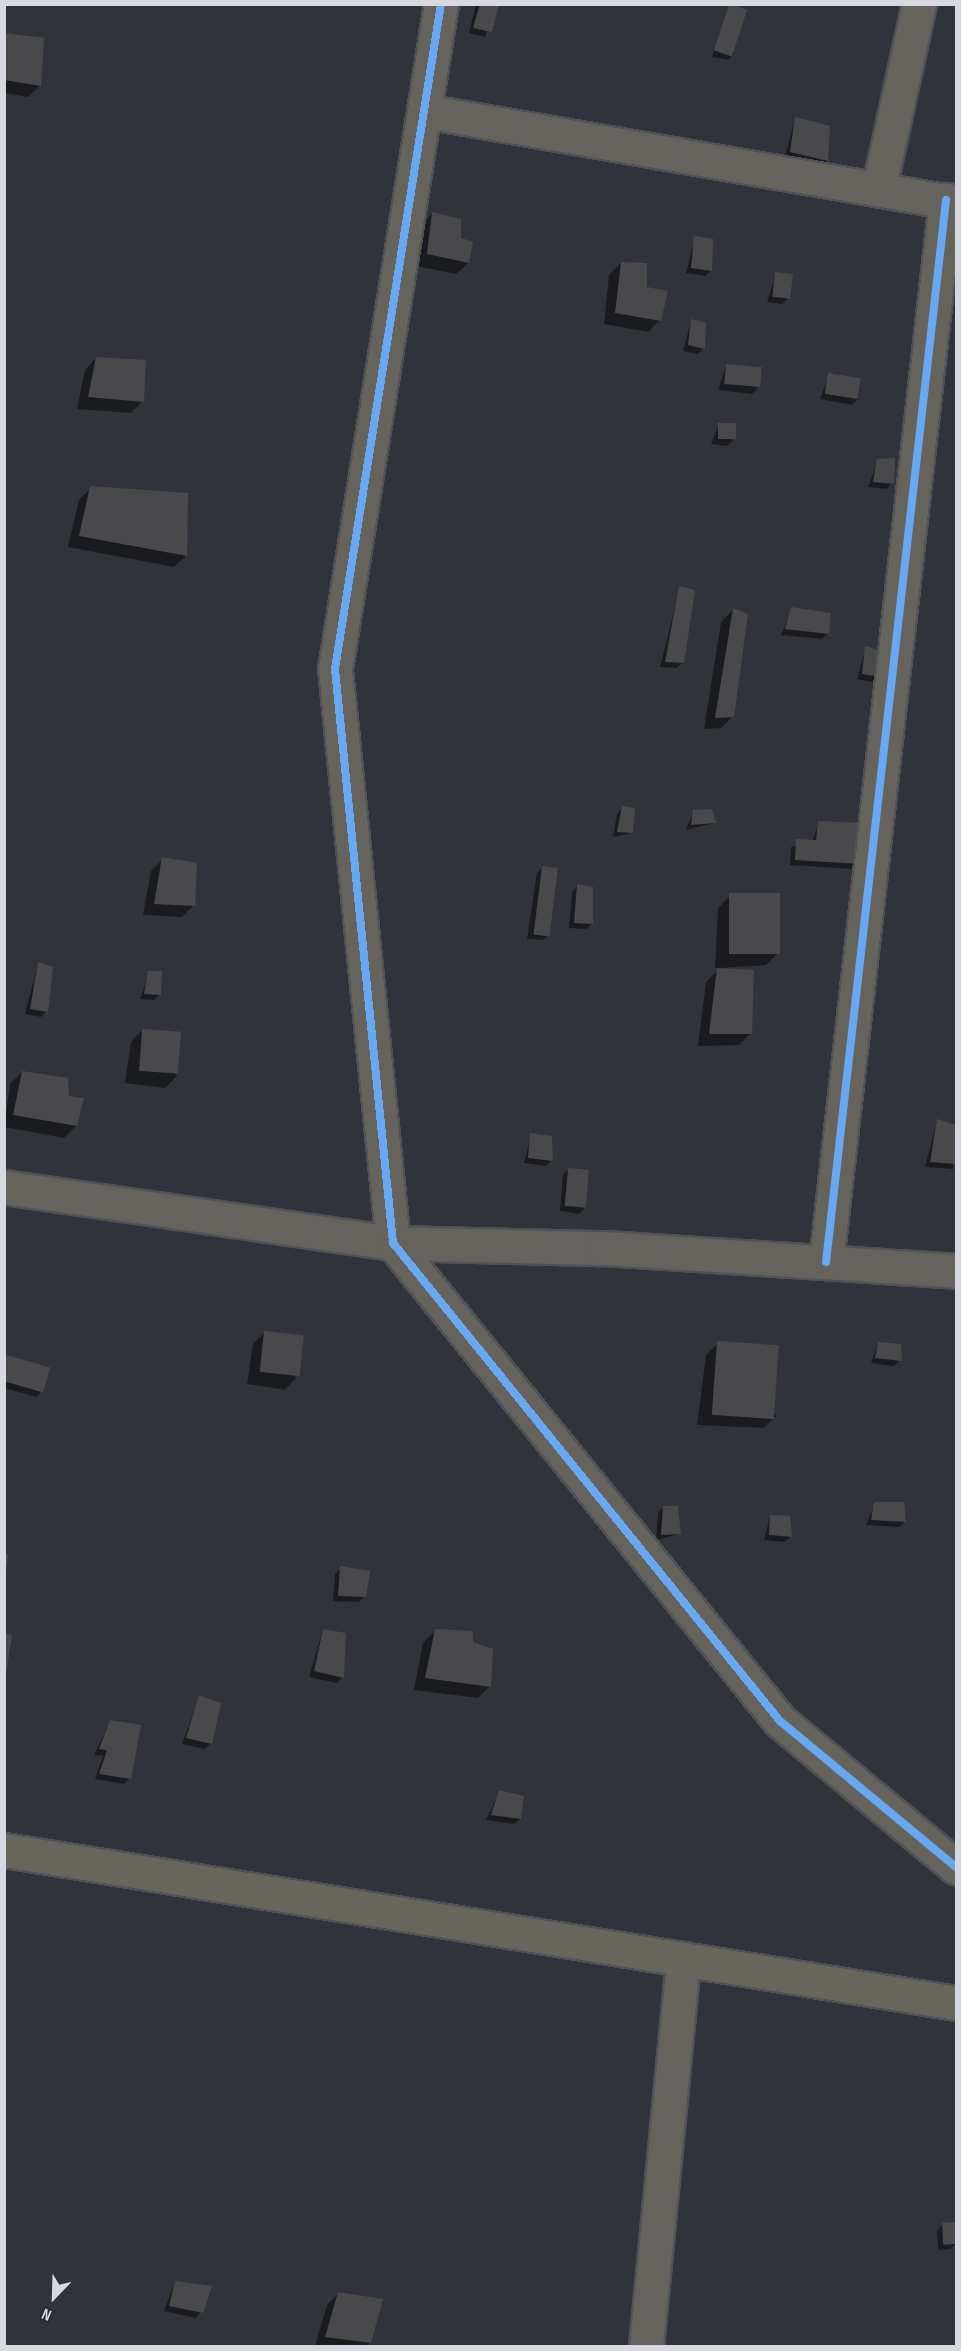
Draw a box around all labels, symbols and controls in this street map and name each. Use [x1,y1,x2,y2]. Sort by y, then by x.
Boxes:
north arrow [24,2267,84,2327]
text: N [39,2304,54,2324]

